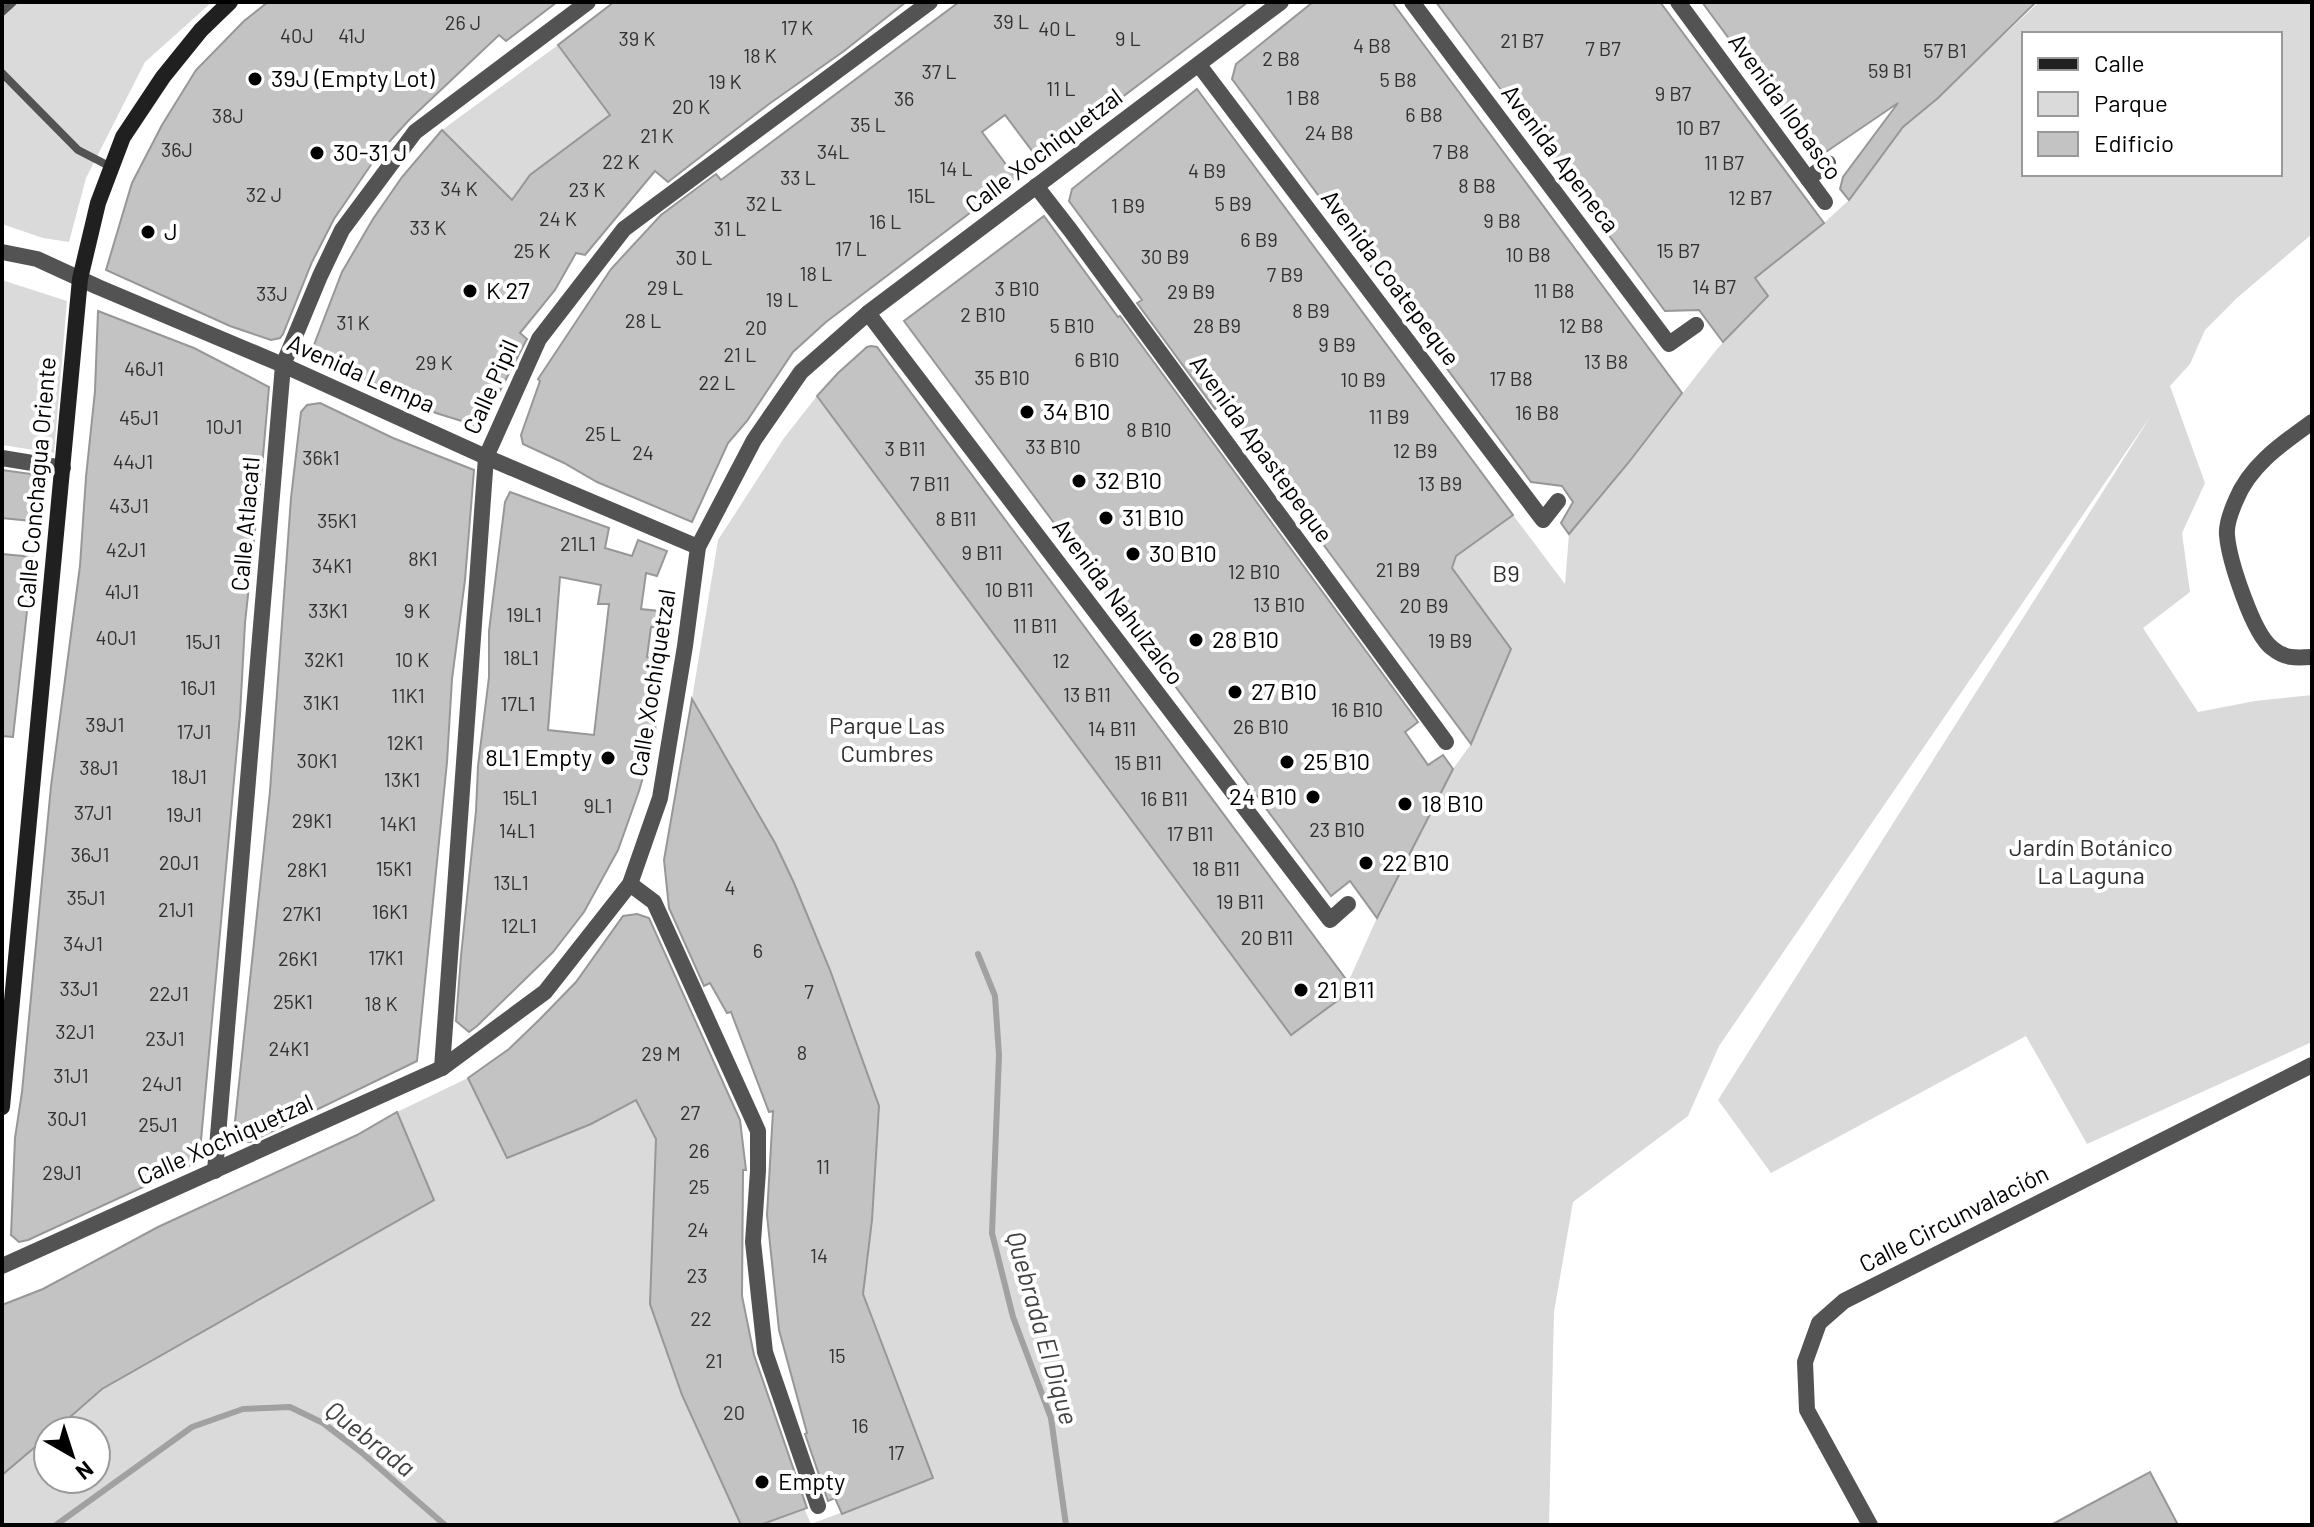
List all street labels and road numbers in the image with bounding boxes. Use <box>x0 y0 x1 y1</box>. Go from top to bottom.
street label: Avenida Ilobasco <box>1723 27 1849 185</box>
street label: Avenida Apeneca <box>1496 78 1626 238</box>
street label: Calle Xochiquetzal <box>959 81 1128 218</box>
street label: Avenida Coatepeque <box>1316 183 1467 371</box>
street label: Avenida Lempa <box>283 327 440 418</box>
street label: Calle Pipil <box>456 335 523 438</box>
street label: Avenida Apastepeque <box>1185 349 1340 547</box>
street label: Calle Conchagua Oriente <box>10 356 61 610</box>
street label: Calle Atlacatl <box>224 455 265 592</box>
street label: Avenida Nahulzalco <box>1047 512 1191 690</box>
street label: Calle Xochiquetzal <box>622 587 681 779</box>
street label: Calle Xochiquetzal <box>132 1087 317 1190</box>
street label: Calle Circunvalación <box>1854 1157 2053 1278</box>

